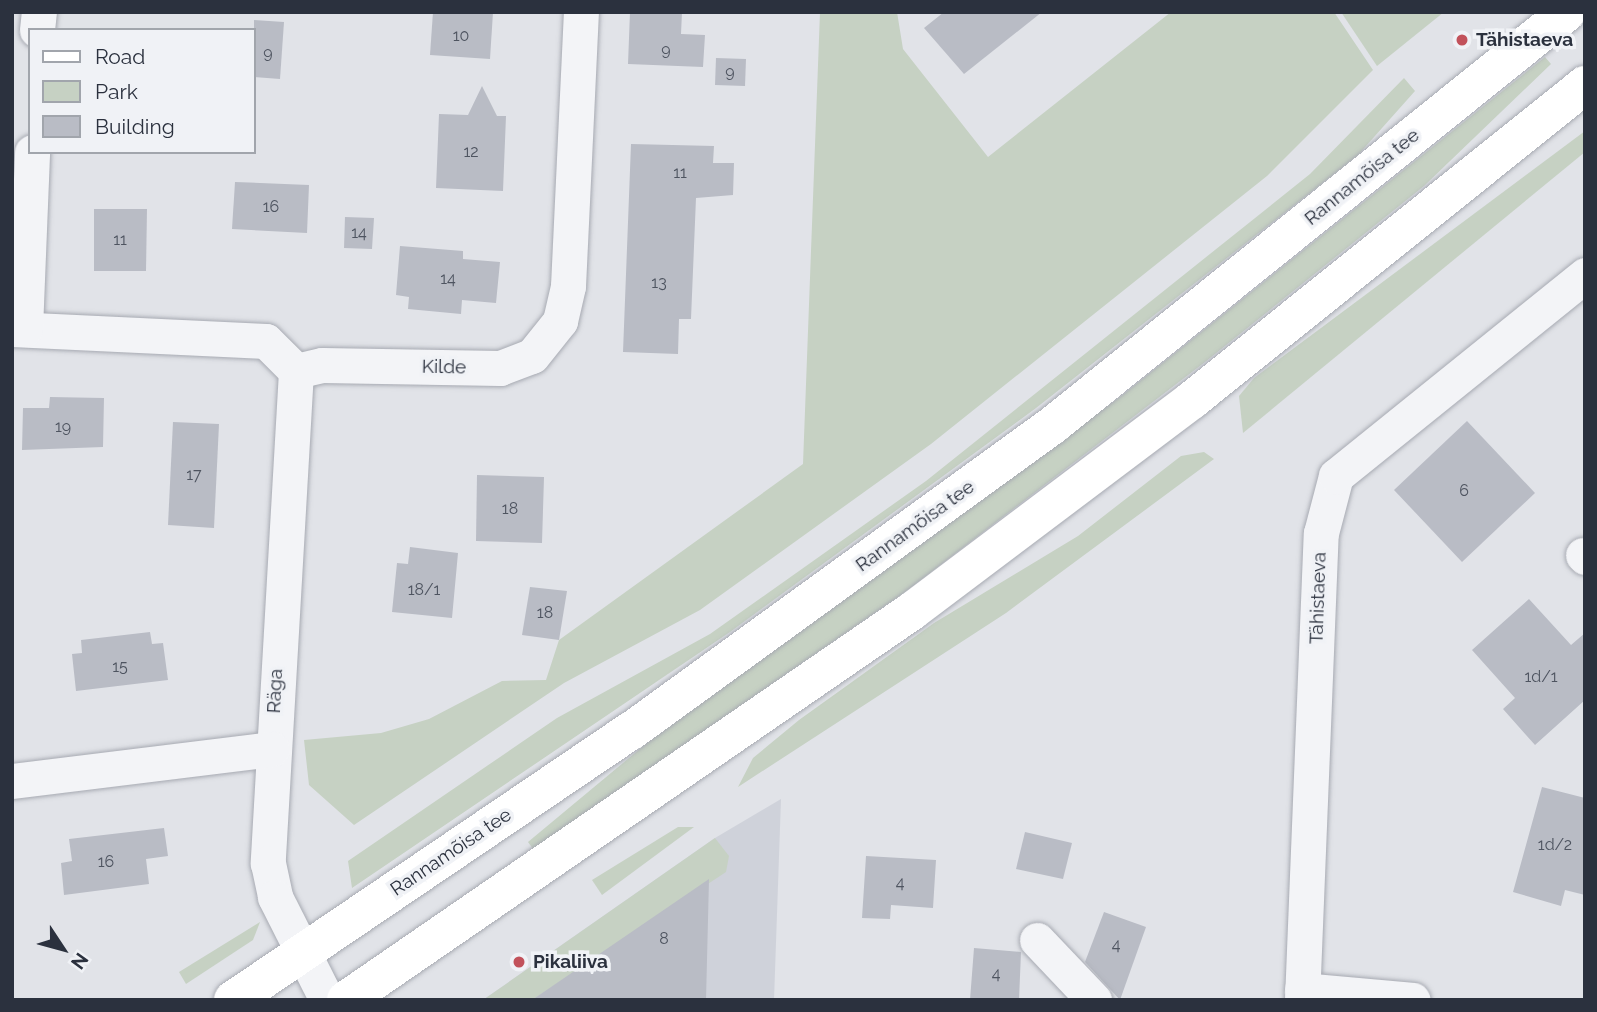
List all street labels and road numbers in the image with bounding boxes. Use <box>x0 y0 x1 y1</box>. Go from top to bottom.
street label: Rannamõisa tee <box>1300 124 1424 230</box>
street label: Kilde <box>422 355 466 379</box>
street label: Rannamõisa tee <box>851 475 979 577</box>
street label: Tähistaeva <box>1305 552 1331 644</box>
street label: Räga <box>262 668 288 714</box>
street label: Rannamõisa tee <box>386 803 516 901</box>

